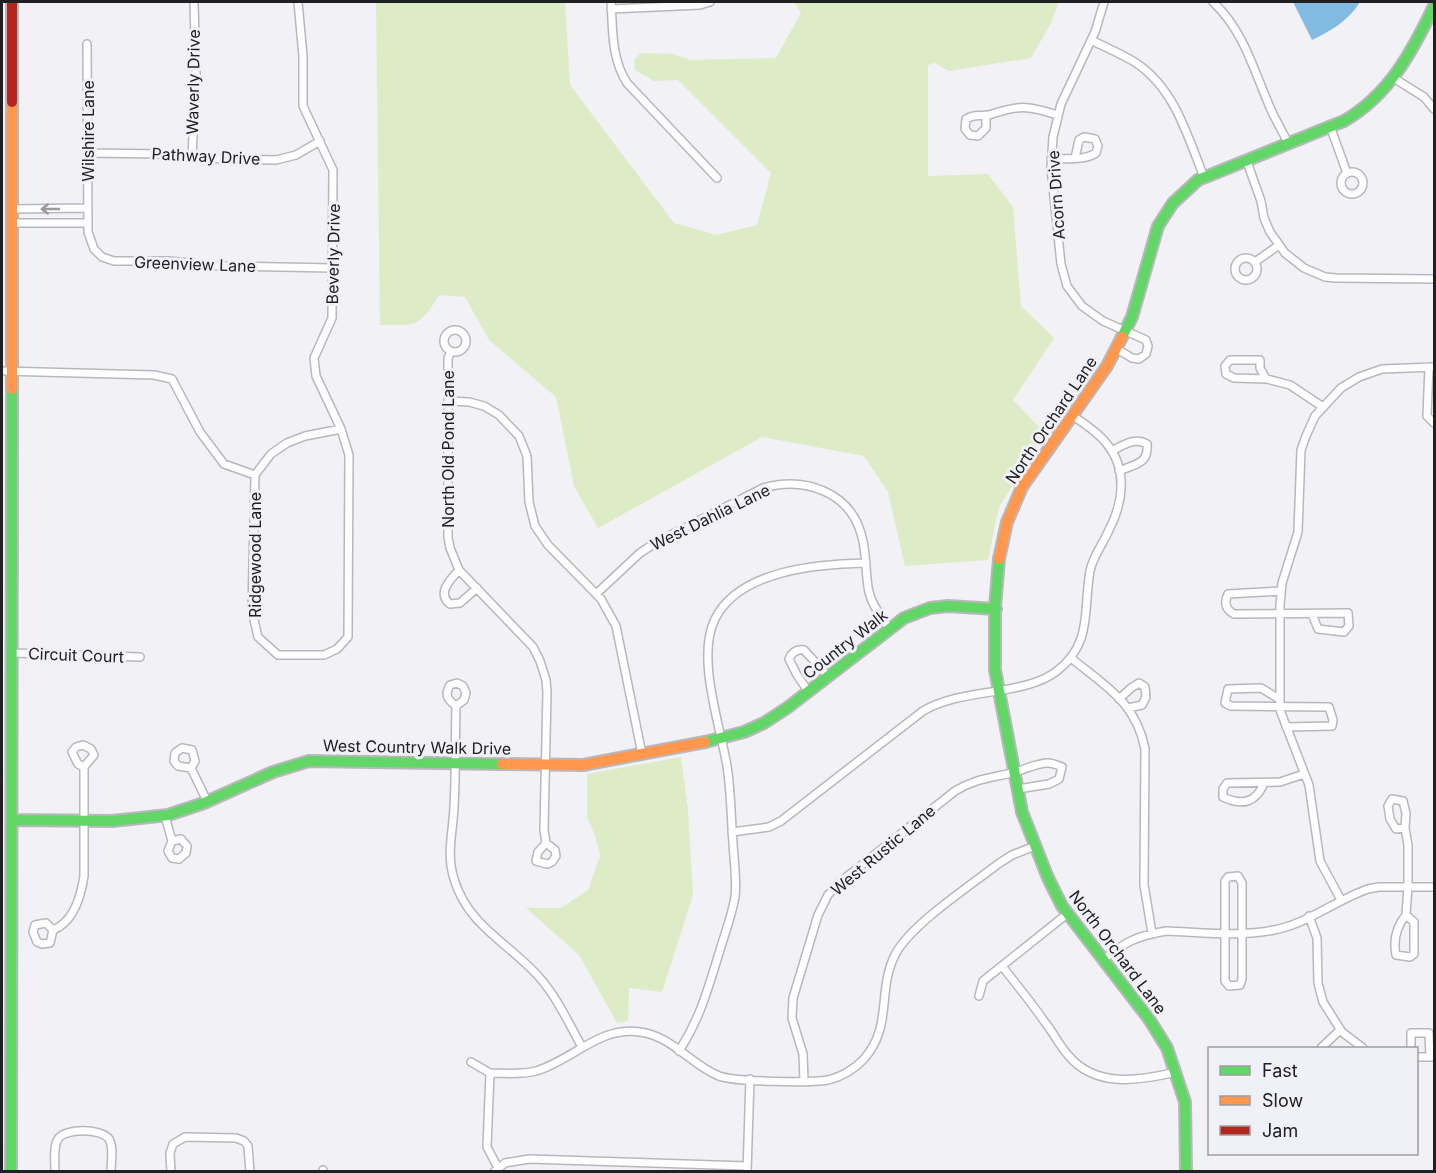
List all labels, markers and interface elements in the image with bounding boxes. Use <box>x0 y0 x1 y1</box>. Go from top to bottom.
street label: Waverly Drive <box>182 29 204 135</box>
street label: Wilshire Lane <box>78 80 98 182</box>
street label: Pathway Drive <box>151 143 261 169</box>
street label: Acorn Drive <box>1043 150 1069 240</box>
one-way arrow <box>41 203 61 215</box>
street label: Beverly Drive <box>322 203 344 305</box>
street label: Greenview Lane <box>134 252 256 276</box>
street label: North Orchard Lane <box>1001 352 1101 488</box>
street label: North Old Pond Lane <box>438 370 458 528</box>
street label: West Dahlia Lane <box>647 479 773 555</box>
street label: Ridgewood Lane <box>245 492 265 618</box>
street label: Country Walk <box>799 605 891 683</box>
street label: Circuit Court <box>28 643 124 667</box>
street label: West Country Walk Drive <box>323 735 511 759</box>
street label: West Rustic Lane <box>827 800 939 900</box>
street label: North Orchard Lane <box>1065 886 1171 1018</box>
legend <box>1208 1047 1418 1155</box>
text: Fast <box>1262 1060 1298 1081</box>
text: Slow <box>1262 1090 1303 1111</box>
text: Jam <box>1262 1120 1298 1141</box>

